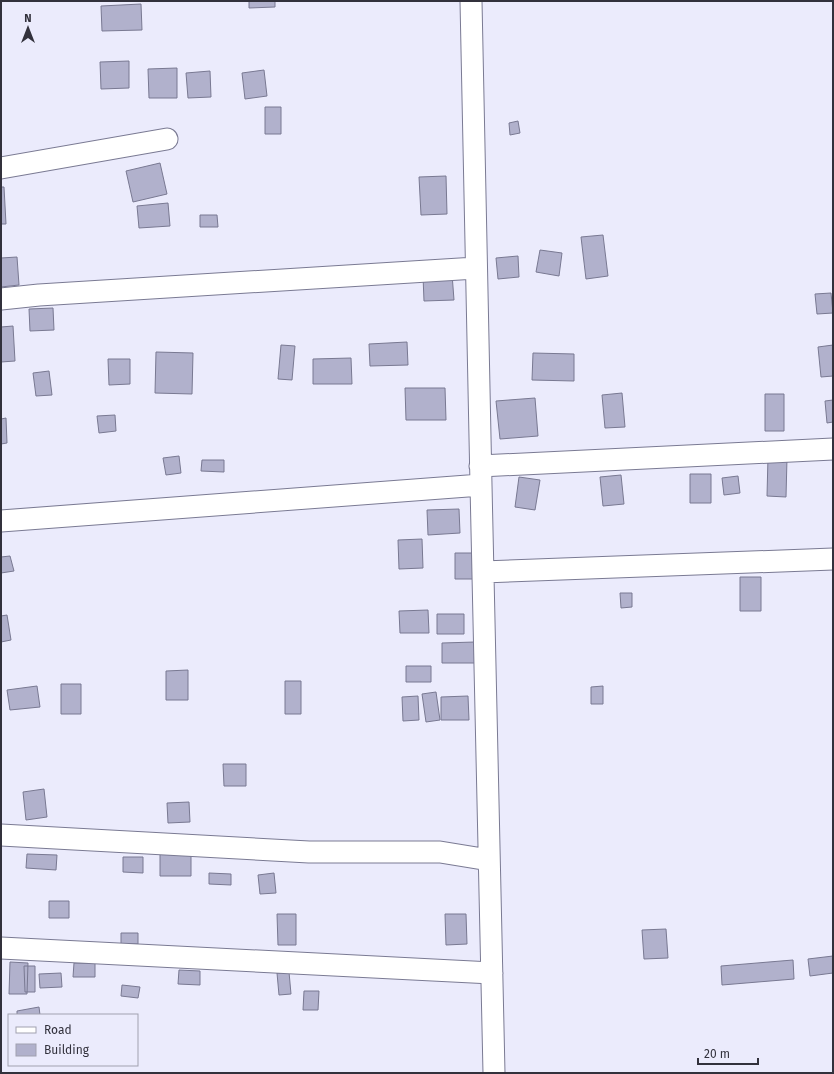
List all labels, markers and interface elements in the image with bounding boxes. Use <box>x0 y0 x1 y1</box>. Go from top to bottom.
north arrow <box>8 8 48 48</box>
text: N <box>24 12 32 25</box>
legend <box>8 1014 138 1066</box>
text: Road <box>44 1023 72 1037</box>
scale bar <box>698 1040 758 1066</box>
text: Building <box>44 1043 90 1057</box>
text: 20 m <box>704 1047 730 1061</box>

